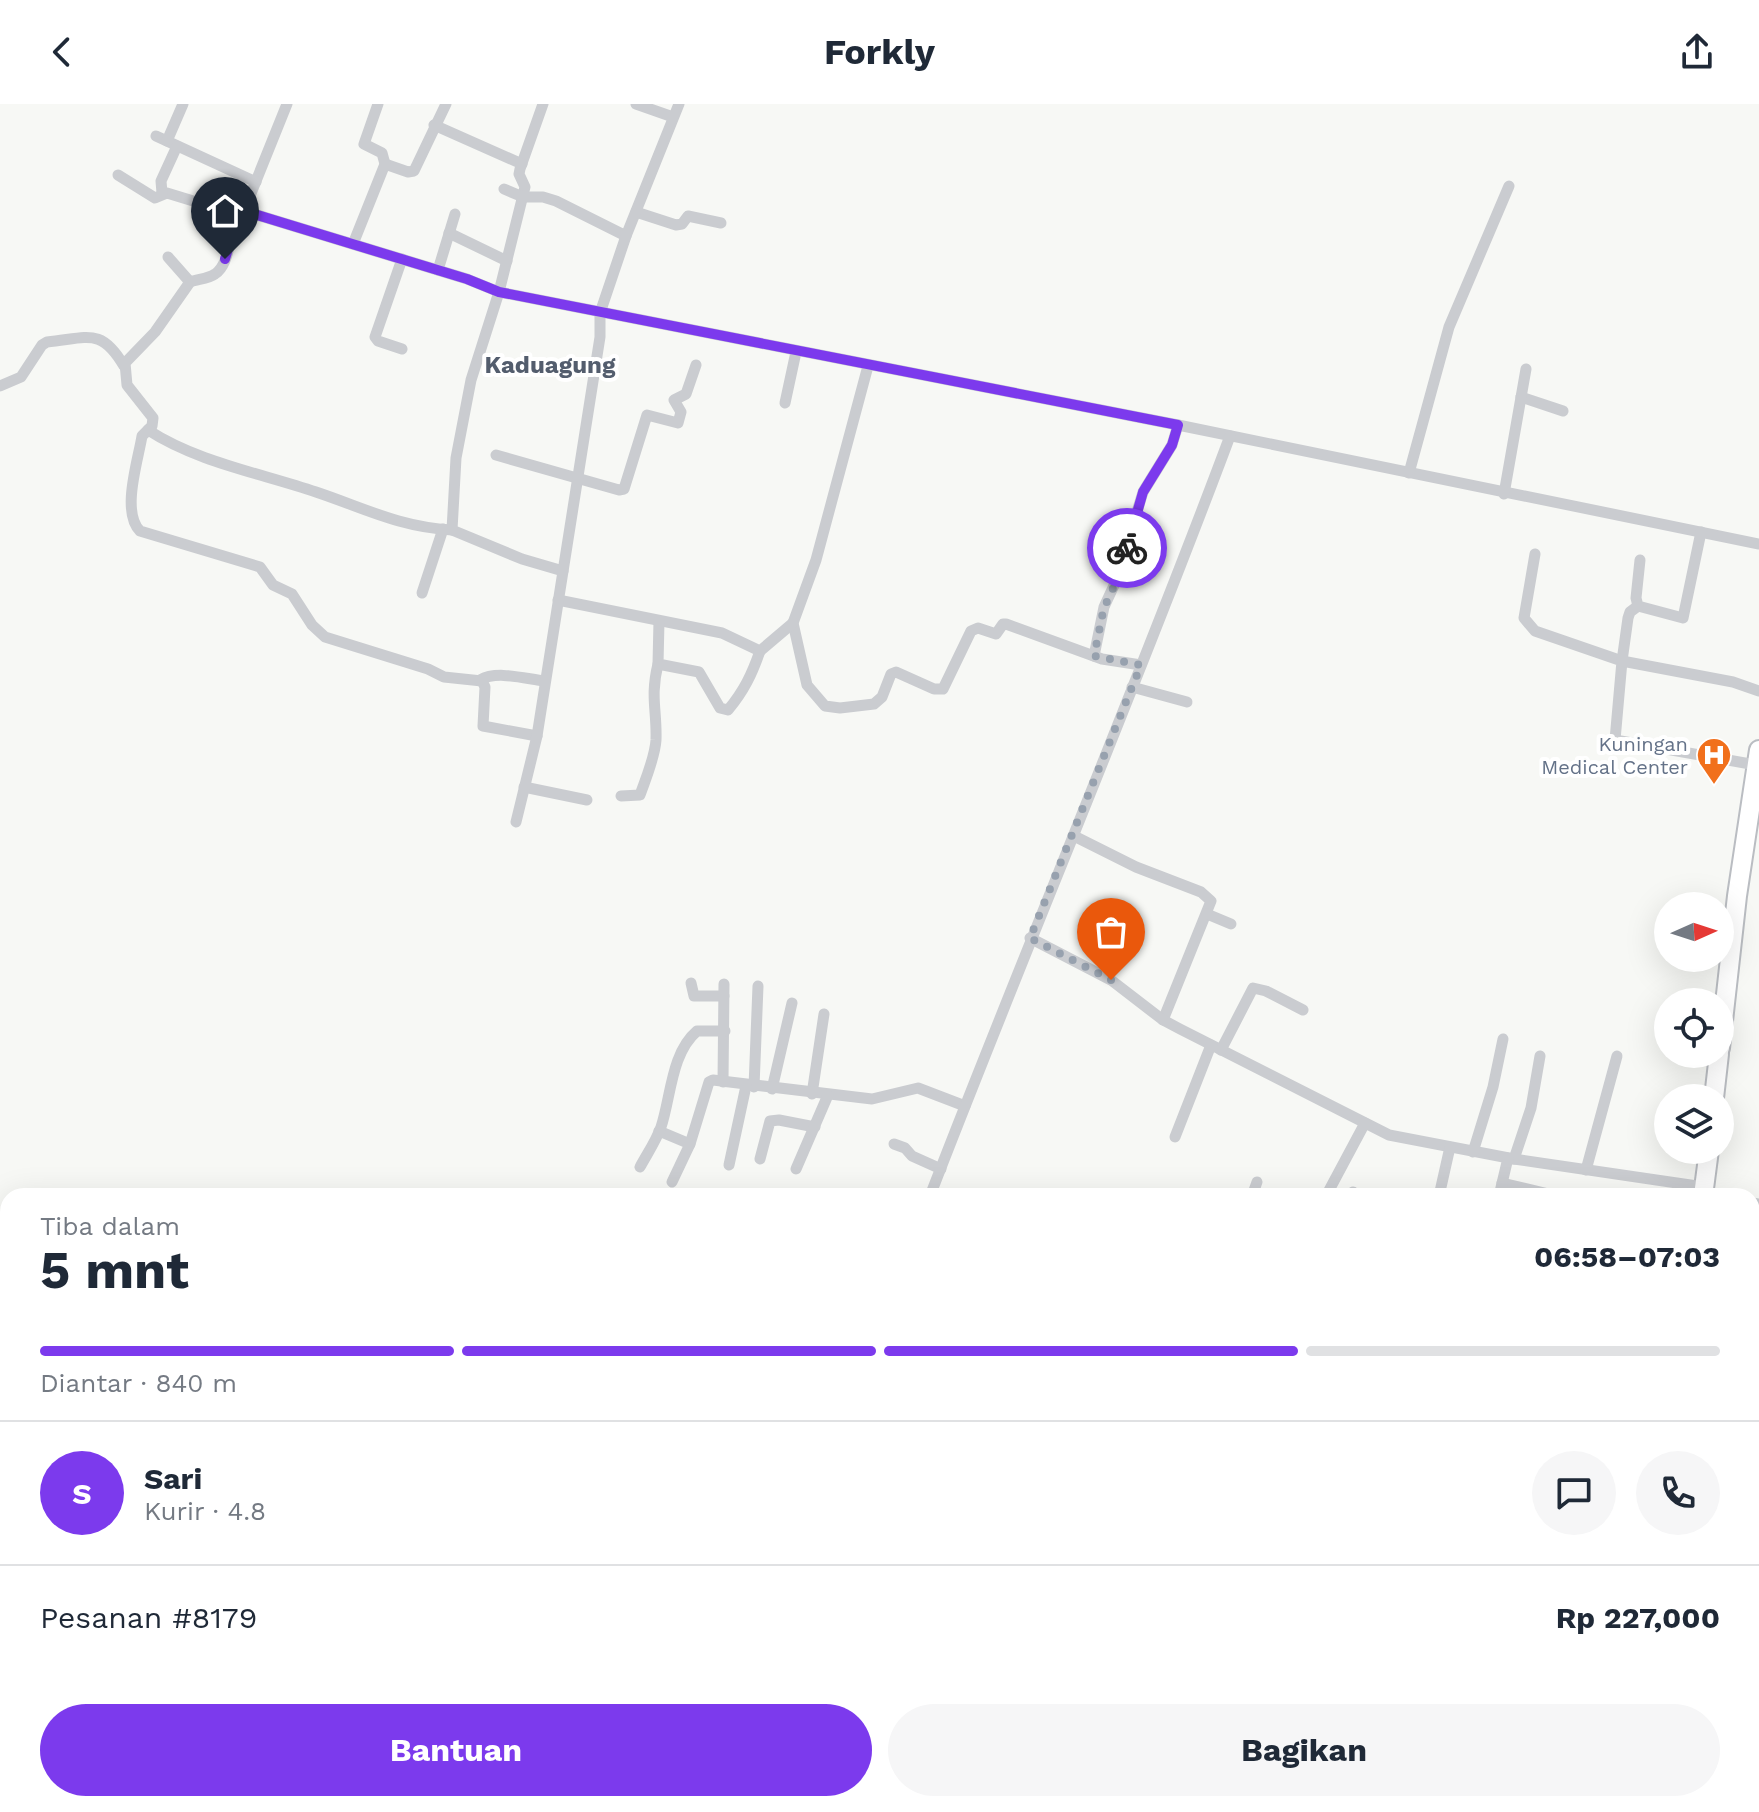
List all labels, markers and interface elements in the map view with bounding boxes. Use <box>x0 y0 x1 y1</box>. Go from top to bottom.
icon: back <box>40 30 84 74</box>
icon: share <box>1675 30 1719 74</box>
text: Forkly <box>824 31 935 73</box>
pin <box>191 177 259 259</box>
icon: home <box>203 189 247 233</box>
district label: Kaduagung <box>485 351 616 379</box>
courier <box>1087 508 1167 588</box>
icon: bike <box>1105 526 1149 570</box>
place label: Kuningan Medical Center <box>1541 732 1688 779</box>
hospital icon: Kuningan Medical Center <box>1695 736 1733 786</box>
north arrow <box>1654 892 1734 972</box>
map controls <box>1654 892 1734 1164</box>
pin <box>1077 898 1145 980</box>
icon: bag <box>1089 910 1133 954</box>
button: locate <box>1654 988 1734 1068</box>
button: layers <box>1654 1084 1734 1164</box>
text: Tiba dalam <box>40 1211 180 1241</box>
text: 06:58–07:03 <box>1534 1239 1720 1274</box>
text: 5 mnt <box>40 1240 189 1301</box>
text: Diantar · 840 m <box>40 1368 237 1398</box>
button: chat <box>1532 1451 1616 1535</box>
button: phone <box>1636 1451 1720 1535</box>
text: Sari <box>144 1461 202 1496</box>
text: S <box>72 1476 92 1511</box>
text: Kurir · 4.8 <box>144 1496 266 1526</box>
text: Pesanan #8179 <box>40 1600 257 1635</box>
text: Rp 227,000 <box>1556 1600 1720 1635</box>
button: Bantuan <box>40 1704 872 1796</box>
button: Bagikan <box>888 1704 1720 1796</box>

